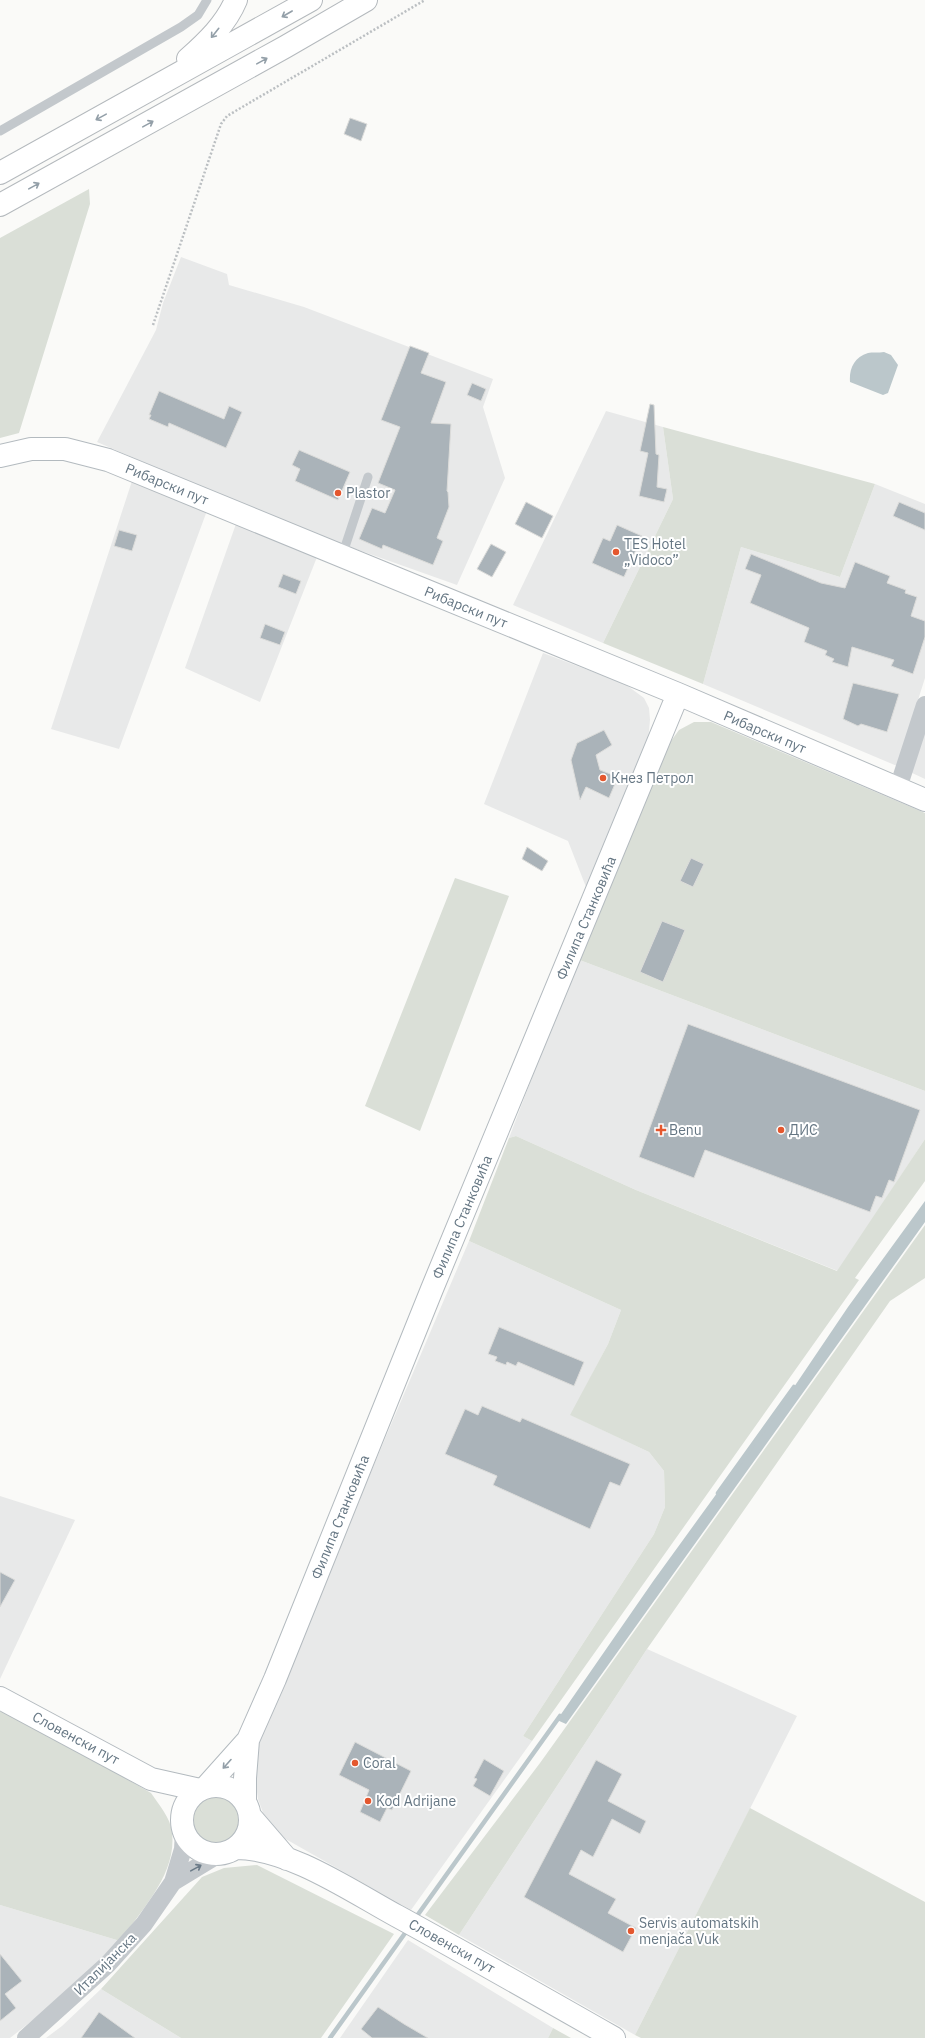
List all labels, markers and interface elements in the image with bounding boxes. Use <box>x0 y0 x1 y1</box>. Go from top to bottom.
one-way arrow <box>281 11 293 19</box>
one-way arrow <box>211 28 220 39</box>
one-way arrow <box>256 56 268 64</box>
one-way arrow <box>95 113 107 121</box>
one-way arrow <box>142 119 154 127</box>
one-way arrow <box>28 182 40 190</box>
street label: Рибарски пут <box>123 459 212 509</box>
place label: Plastor <box>346 484 390 502</box>
marker: Plastor <box>333 488 343 498</box>
place label: TES Hotel „Vidoco” <box>624 535 686 569</box>
marker: TES Hotel „Vidoco” <box>611 547 621 557</box>
street label: Рибарски пут <box>422 582 511 632</box>
street label: Рибарски пут <box>721 706 809 758</box>
place label: Кнез Петрол <box>611 769 694 787</box>
marker: Кнез Петрол <box>598 773 608 783</box>
street label: Филипа Станковића <box>552 853 620 983</box>
place label: Benu <box>669 1121 702 1139</box>
place label: ДИС <box>789 1121 818 1139</box>
marker: Benu <box>656 1125 666 1135</box>
marker: ДИС <box>776 1125 786 1135</box>
street label: Филипа Станковића <box>428 1152 496 1282</box>
street label: Филипа Станковића <box>307 1452 373 1582</box>
street label: Словенски пут <box>29 1707 123 1769</box>
place label: Coral <box>363 1754 396 1772</box>
one-way arrow <box>223 1758 232 1768</box>
marker: Coral <box>350 1758 360 1768</box>
place label: Kod Adrijane <box>376 1792 456 1810</box>
marker: Kod Adrijane <box>363 1796 373 1806</box>
one-way arrow <box>190 1863 202 1871</box>
place label: Servis automatskih menjača Vuk <box>639 1914 759 1948</box>
street label: Словенски пут <box>406 1915 499 1977</box>
marker: Servis automatskih menjača Vuk <box>626 1926 636 1936</box>
street label: Италијанска <box>70 1929 140 1999</box>

